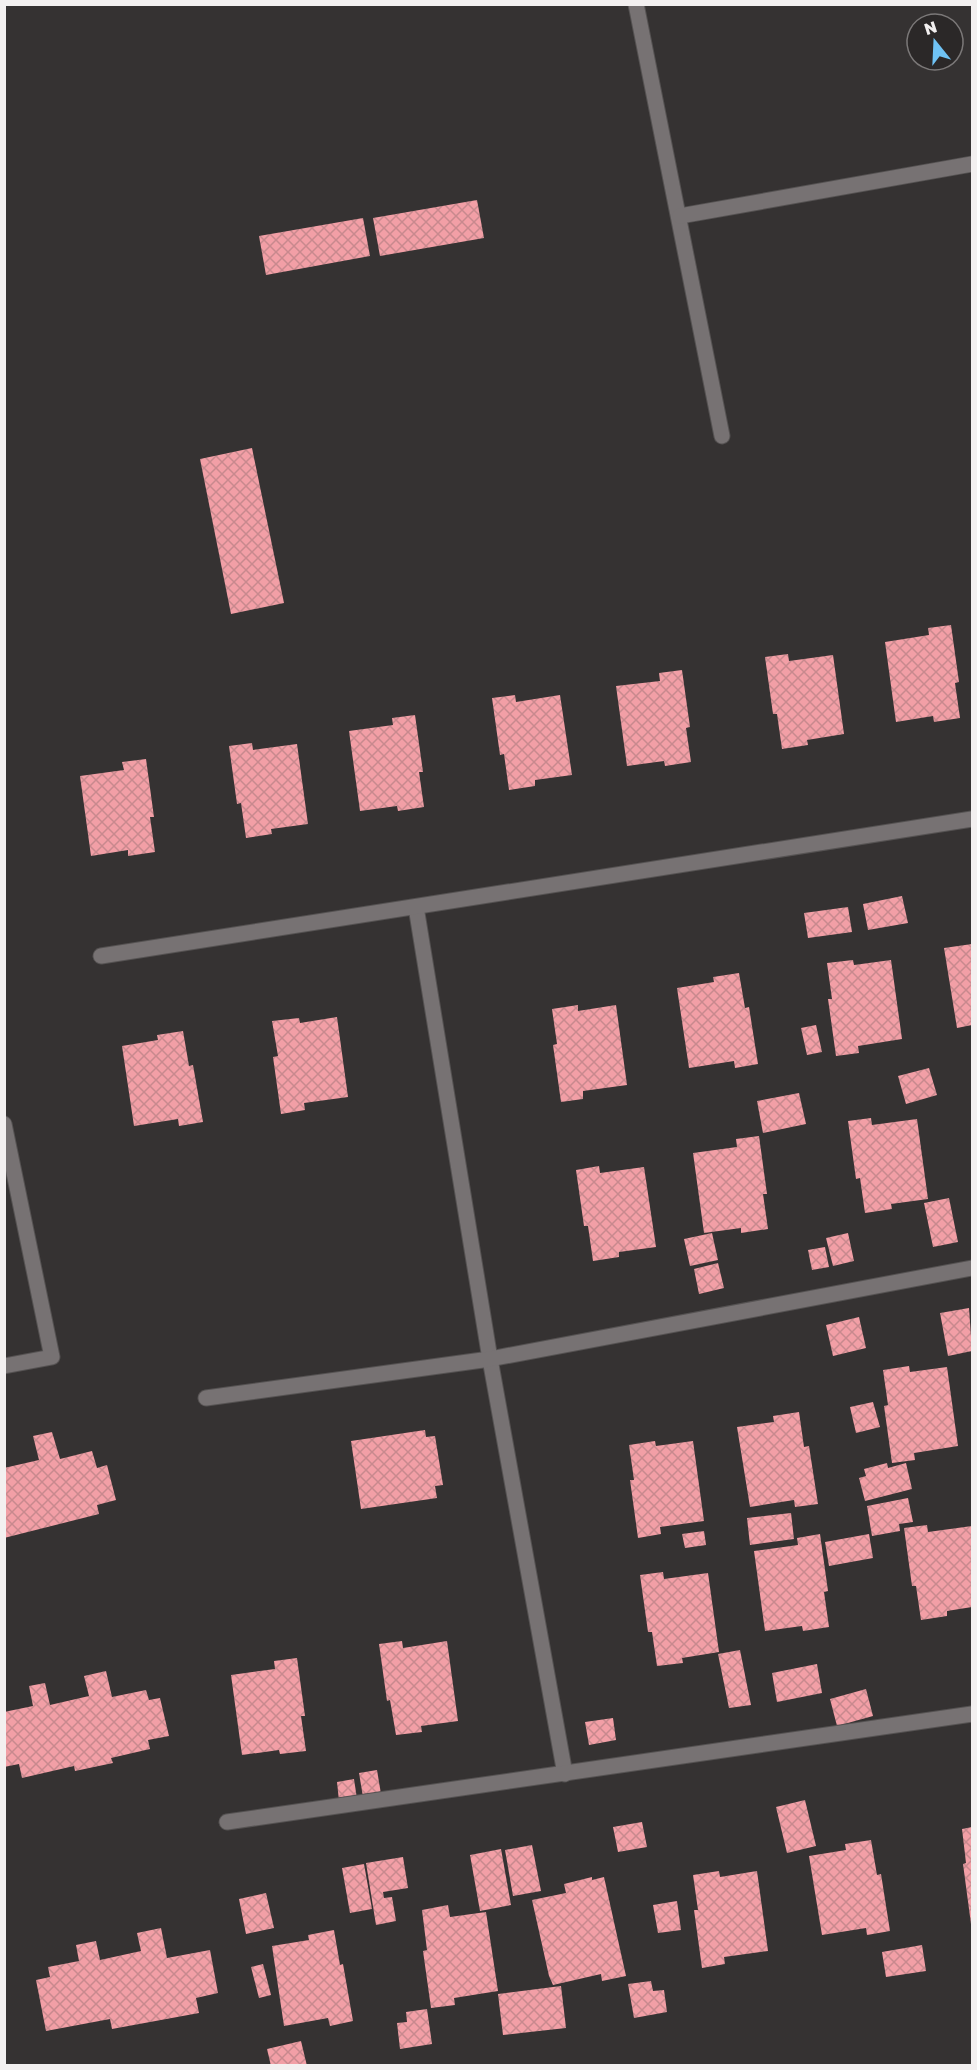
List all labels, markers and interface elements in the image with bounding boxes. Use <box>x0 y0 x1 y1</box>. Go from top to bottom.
north arrow <box>905 12 965 72</box>
text: N <box>921 16 939 39</box>

